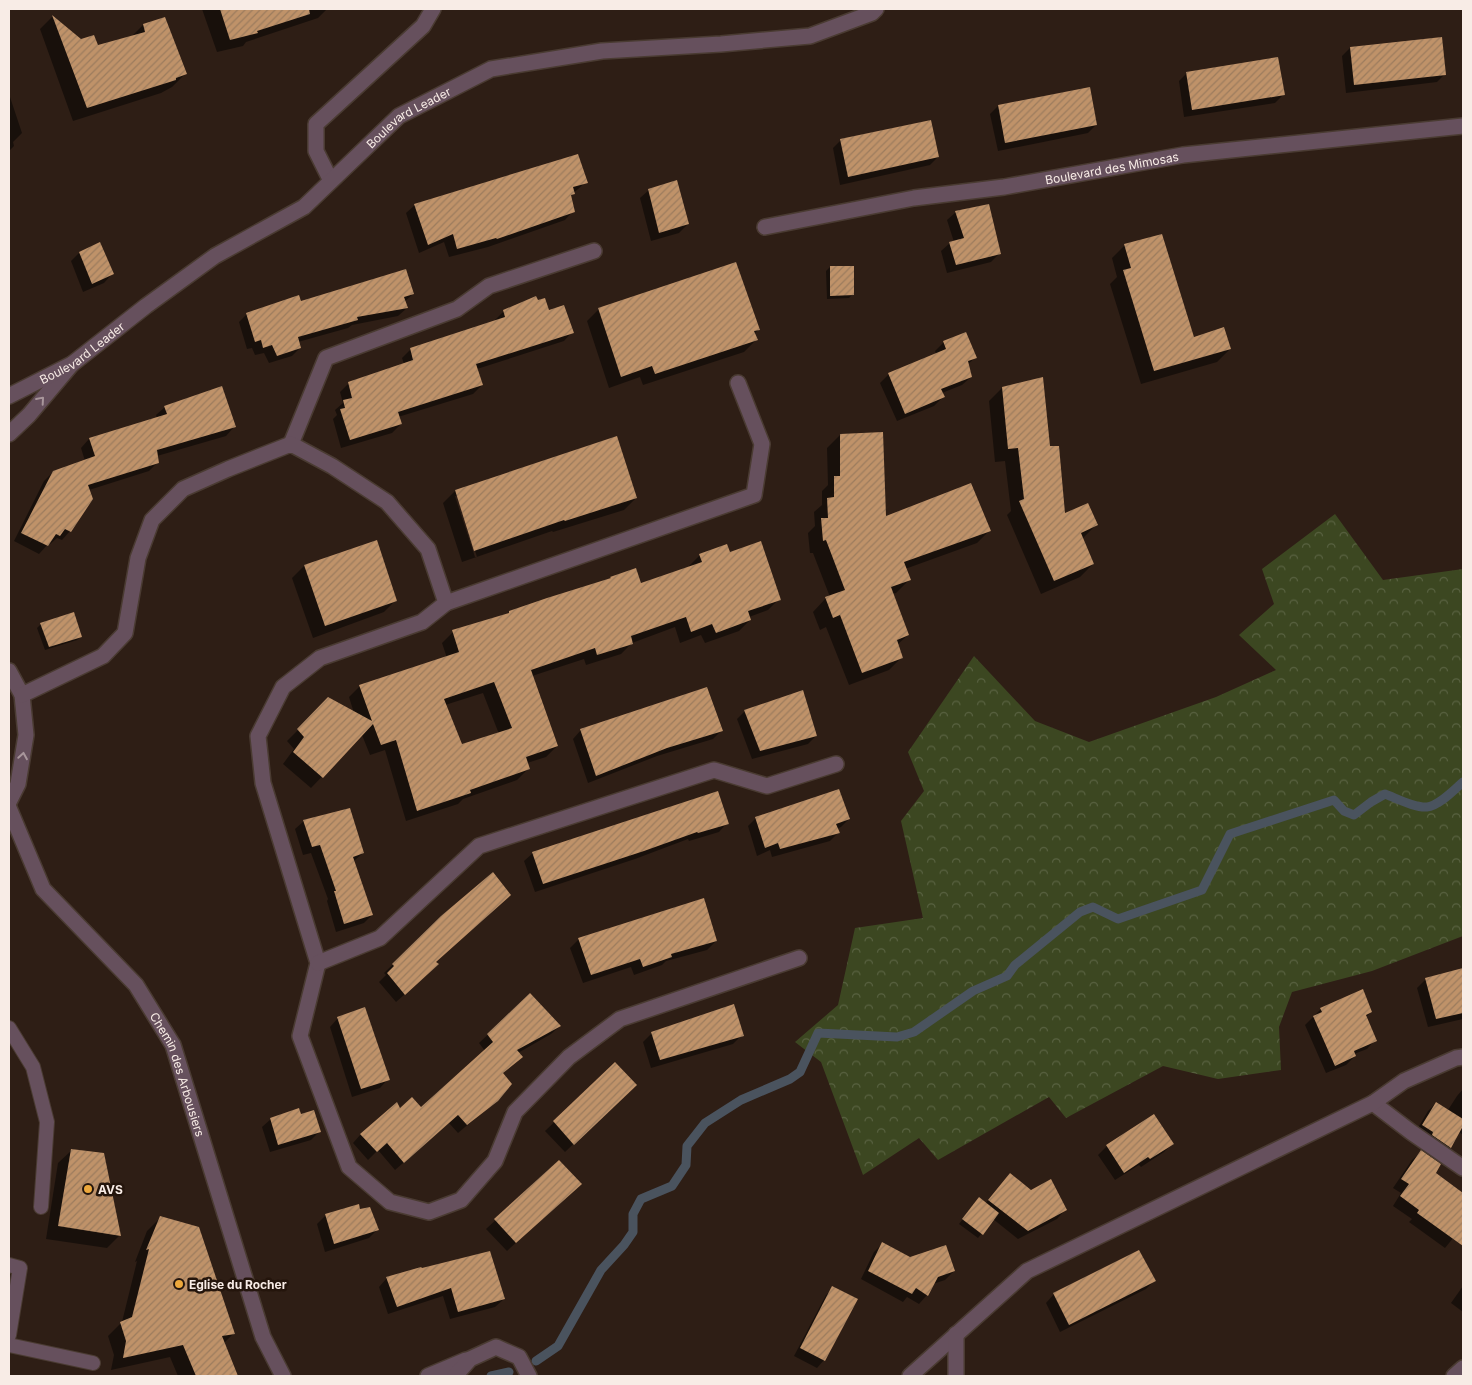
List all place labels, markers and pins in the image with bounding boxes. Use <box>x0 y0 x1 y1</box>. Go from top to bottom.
place label: AVS <box>98 1182 123 1197</box>
marker: AVS <box>82 1183 94 1195</box>
place label: Eglise du Rocher <box>189 1277 287 1292</box>
marker: Eglise du Rocher <box>173 1278 185 1290</box>

